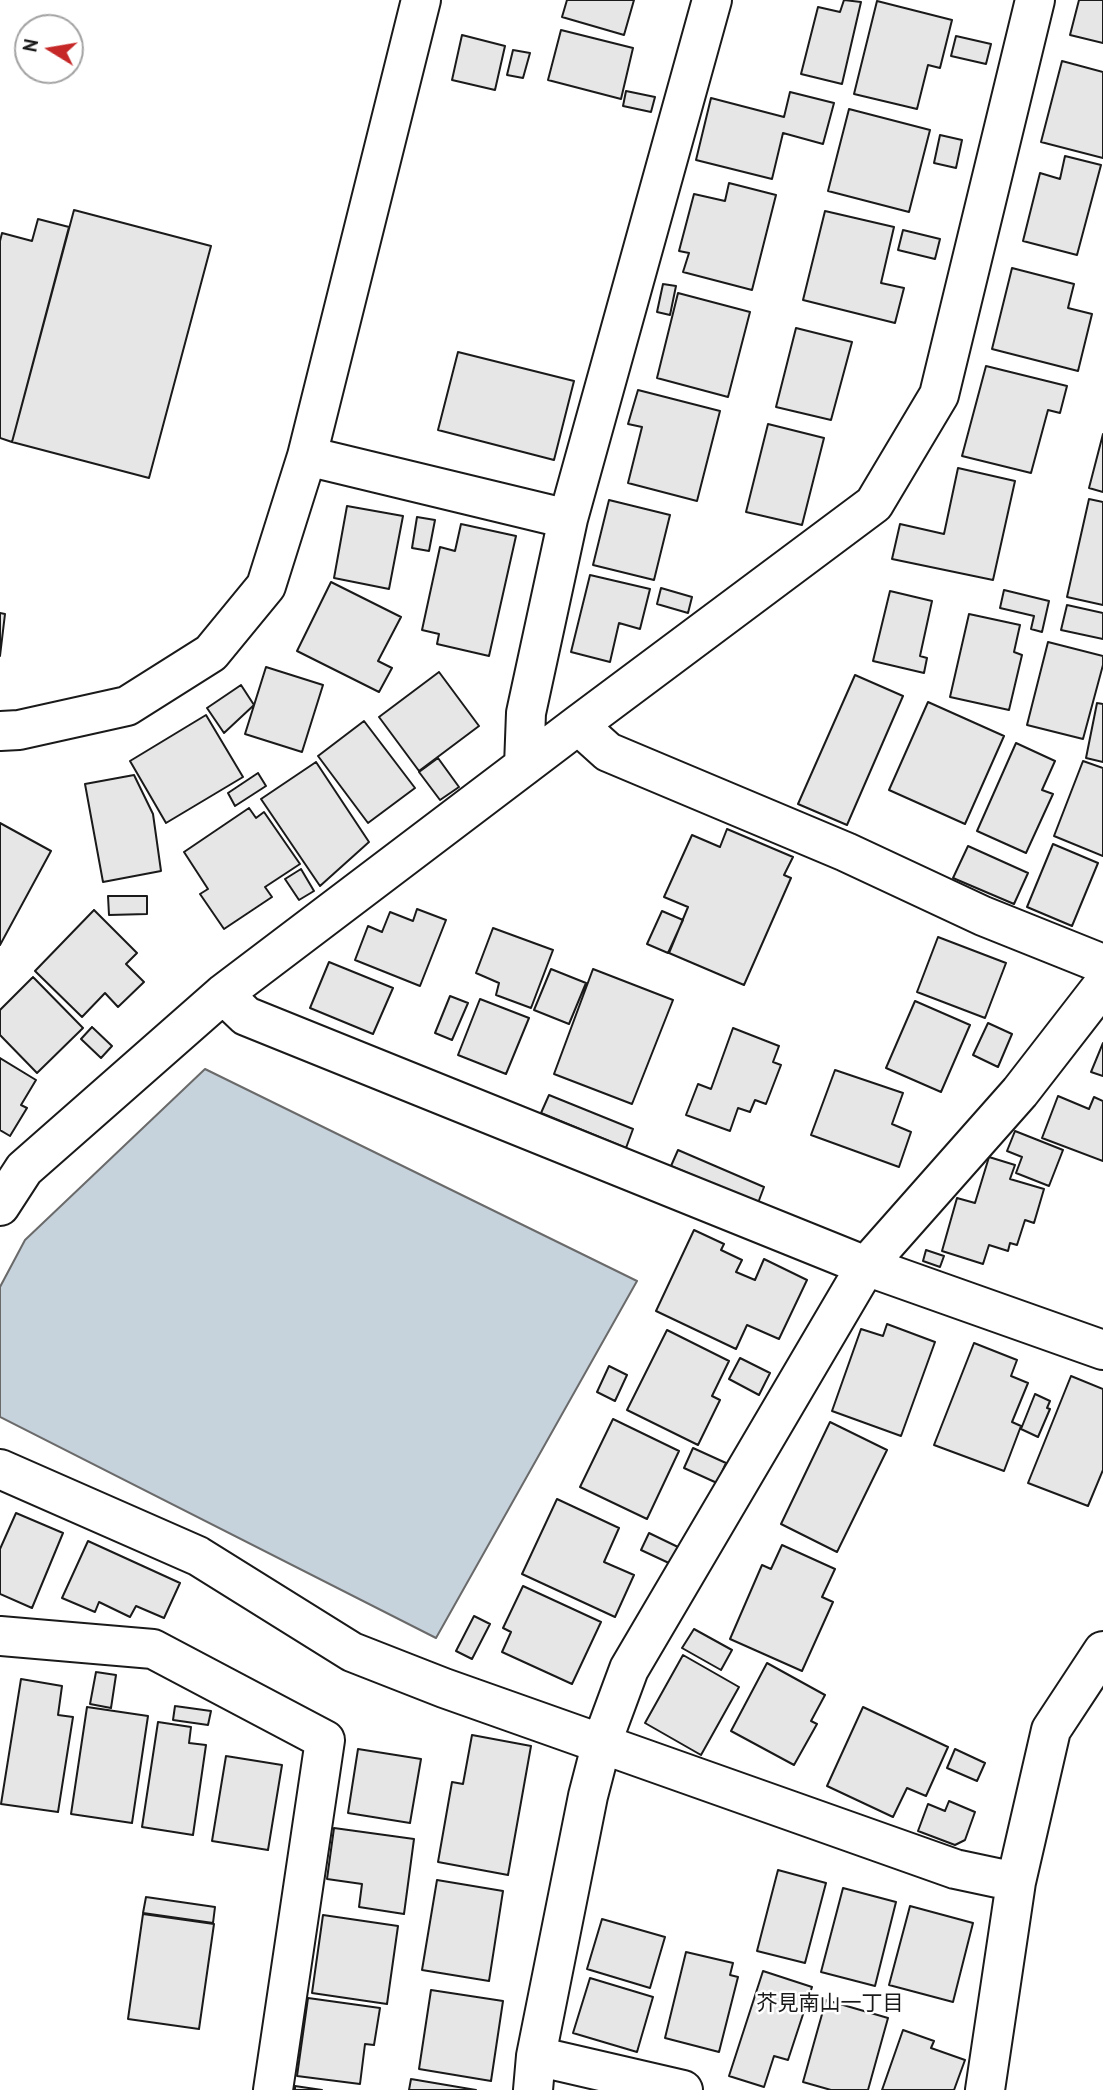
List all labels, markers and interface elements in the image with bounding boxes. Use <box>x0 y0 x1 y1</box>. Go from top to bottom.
north arrow <box>14 14 84 84</box>
text: N <box>17 37 43 54</box>
district label: 芥見南山一丁目 <box>757 1991 903 2017</box>

